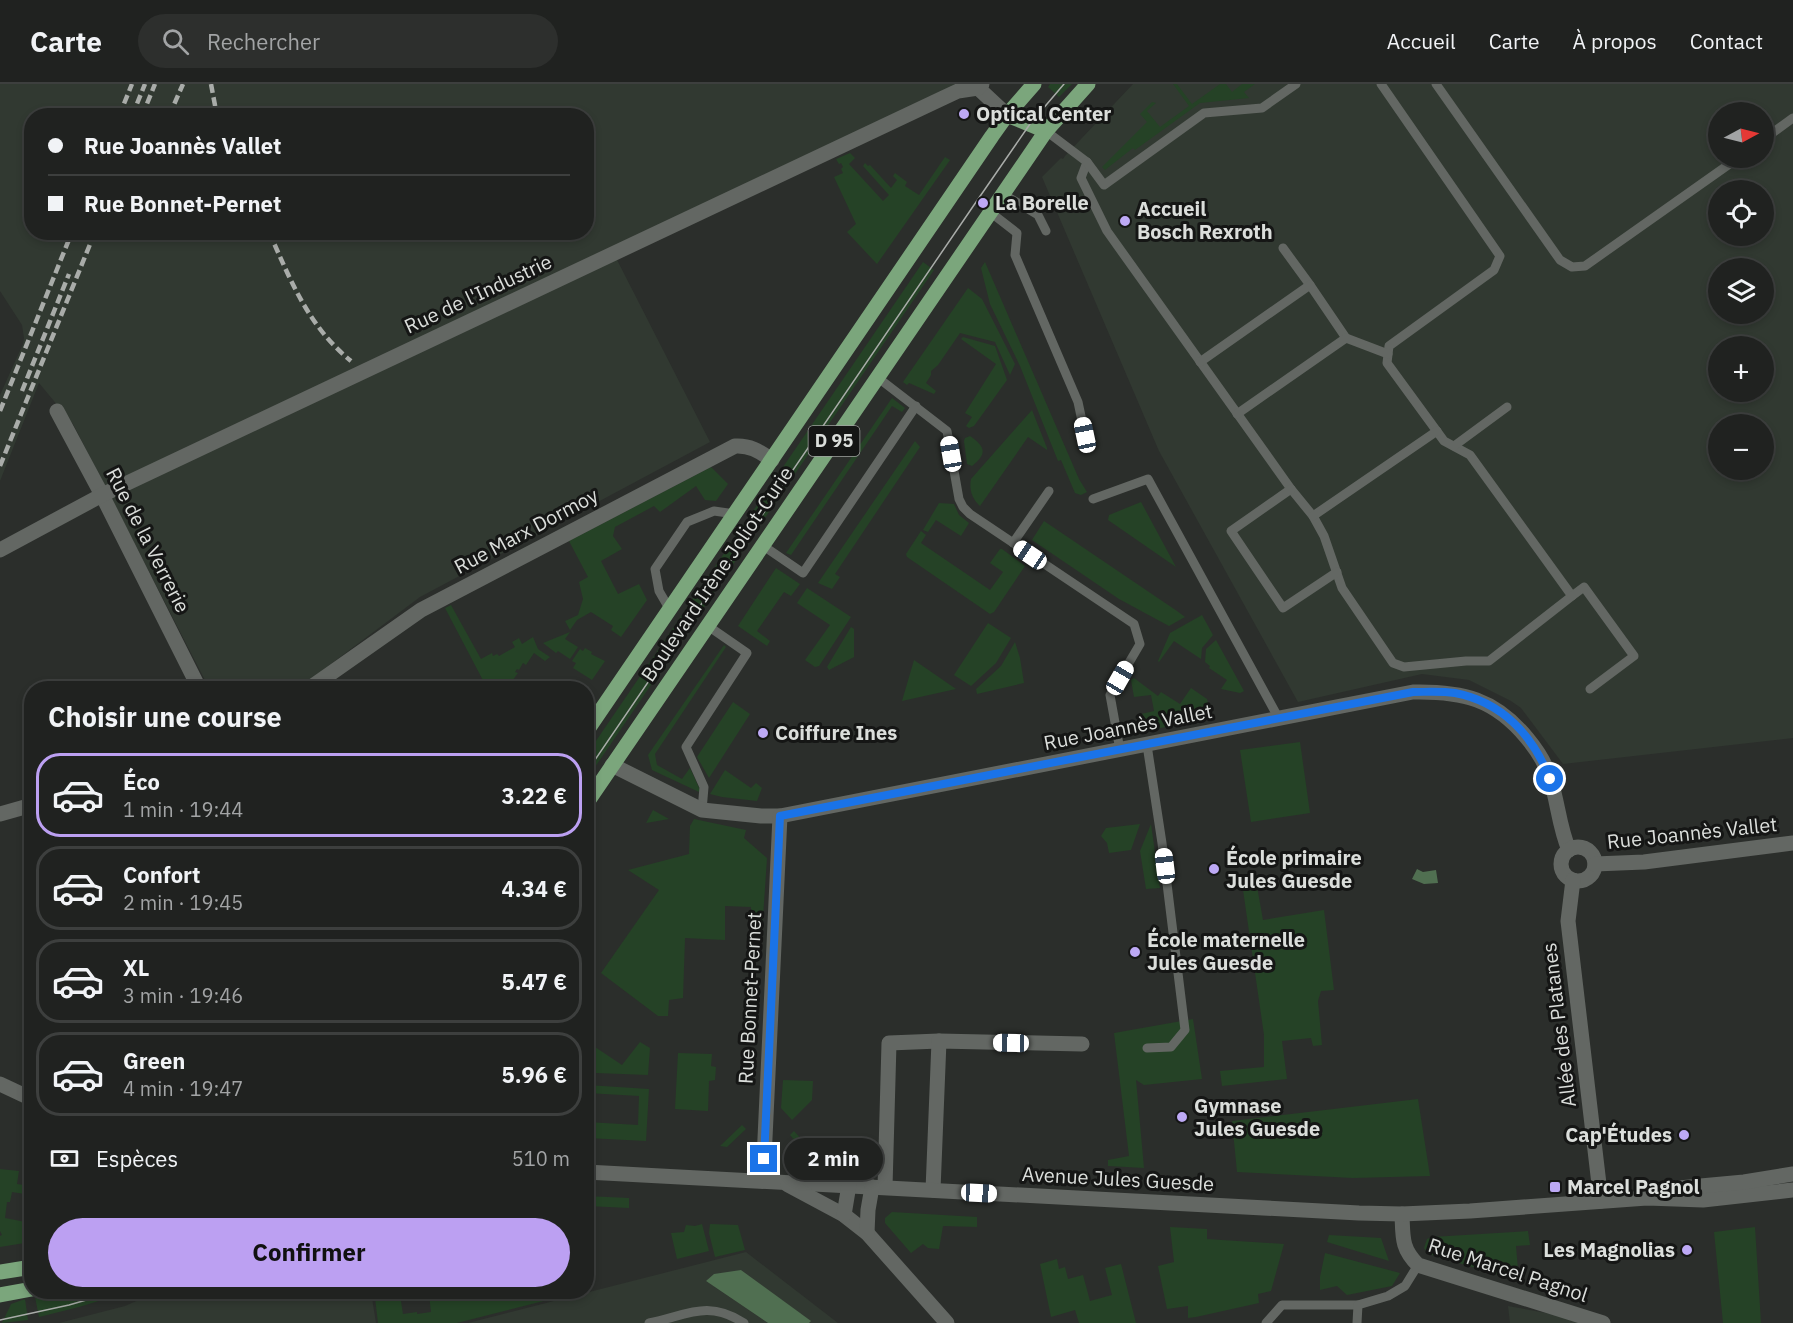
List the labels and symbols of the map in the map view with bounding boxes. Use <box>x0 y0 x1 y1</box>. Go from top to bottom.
place label: Optical Center <box>976 100 1111 127</box>
north arrow <box>1708 102 1774 168</box>
marker: Optical Center <box>957 107 971 121</box>
place label: La Borelle <box>995 189 1089 216</box>
place label: Accueil Bosch Rexroth <box>1137 195 1273 245</box>
marker: La Borelle <box>976 196 990 210</box>
marker: Accueil Bosch Rexroth <box>1118 214 1132 228</box>
street label: Rue de l'Industrie <box>400 248 556 340</box>
car <box>1072 416 1098 454</box>
road number: D 95 <box>808 426 860 456</box>
car <box>939 435 963 473</box>
street label: Boulevard Irène Joliot-Curie <box>634 461 799 687</box>
street label: Rue de la Verrerie <box>100 463 197 617</box>
street label: Rue Marx Dormoy <box>449 481 603 580</box>
car <box>1010 537 1050 573</box>
car <box>1103 658 1137 698</box>
street label: Rue Joannès Vallet <box>1041 697 1214 756</box>
place label: Coiffure Ines <box>775 719 897 746</box>
marker: Coiffure Ines <box>756 726 770 740</box>
route start <box>1536 765 1563 792</box>
street label: Rue Joannès Vallet <box>1605 810 1778 855</box>
place label: École primaire Jules Guesde <box>1226 844 1362 894</box>
car <box>1154 847 1176 885</box>
marker: École primaire Jules Guesde <box>1207 862 1221 876</box>
street label: Rue Bonnet-Pernet <box>732 911 767 1084</box>
place label: École maternelle Jules Guesde <box>1147 926 1305 976</box>
street label: Allée des Platanes <box>1535 941 1582 1109</box>
marker: École maternelle Jules Guesde <box>1128 945 1142 959</box>
car <box>993 1034 1029 1052</box>
place label: Gymnase Jules Guesde <box>1194 1092 1320 1142</box>
marker: Gymnase Jules Guesde <box>1175 1110 1189 1124</box>
place label: Cap'Études <box>1565 1121 1672 1148</box>
marker: Cap'Études <box>1677 1128 1691 1142</box>
callout: 2 min <box>785 1138 884 1180</box>
route end <box>750 1145 777 1172</box>
street label: Avenue Jules Guesde <box>1021 1160 1215 1197</box>
place label: Marcel Pagnol <box>1567 1173 1700 1200</box>
marker: Marcel Pagnol <box>1548 1180 1562 1194</box>
car <box>961 1183 997 1203</box>
street label: Rue Marcel Pagnol <box>1425 1231 1591 1308</box>
place label: Les Magnolias <box>1543 1236 1675 1263</box>
marker: Les Magnolias <box>1680 1243 1694 1257</box>

